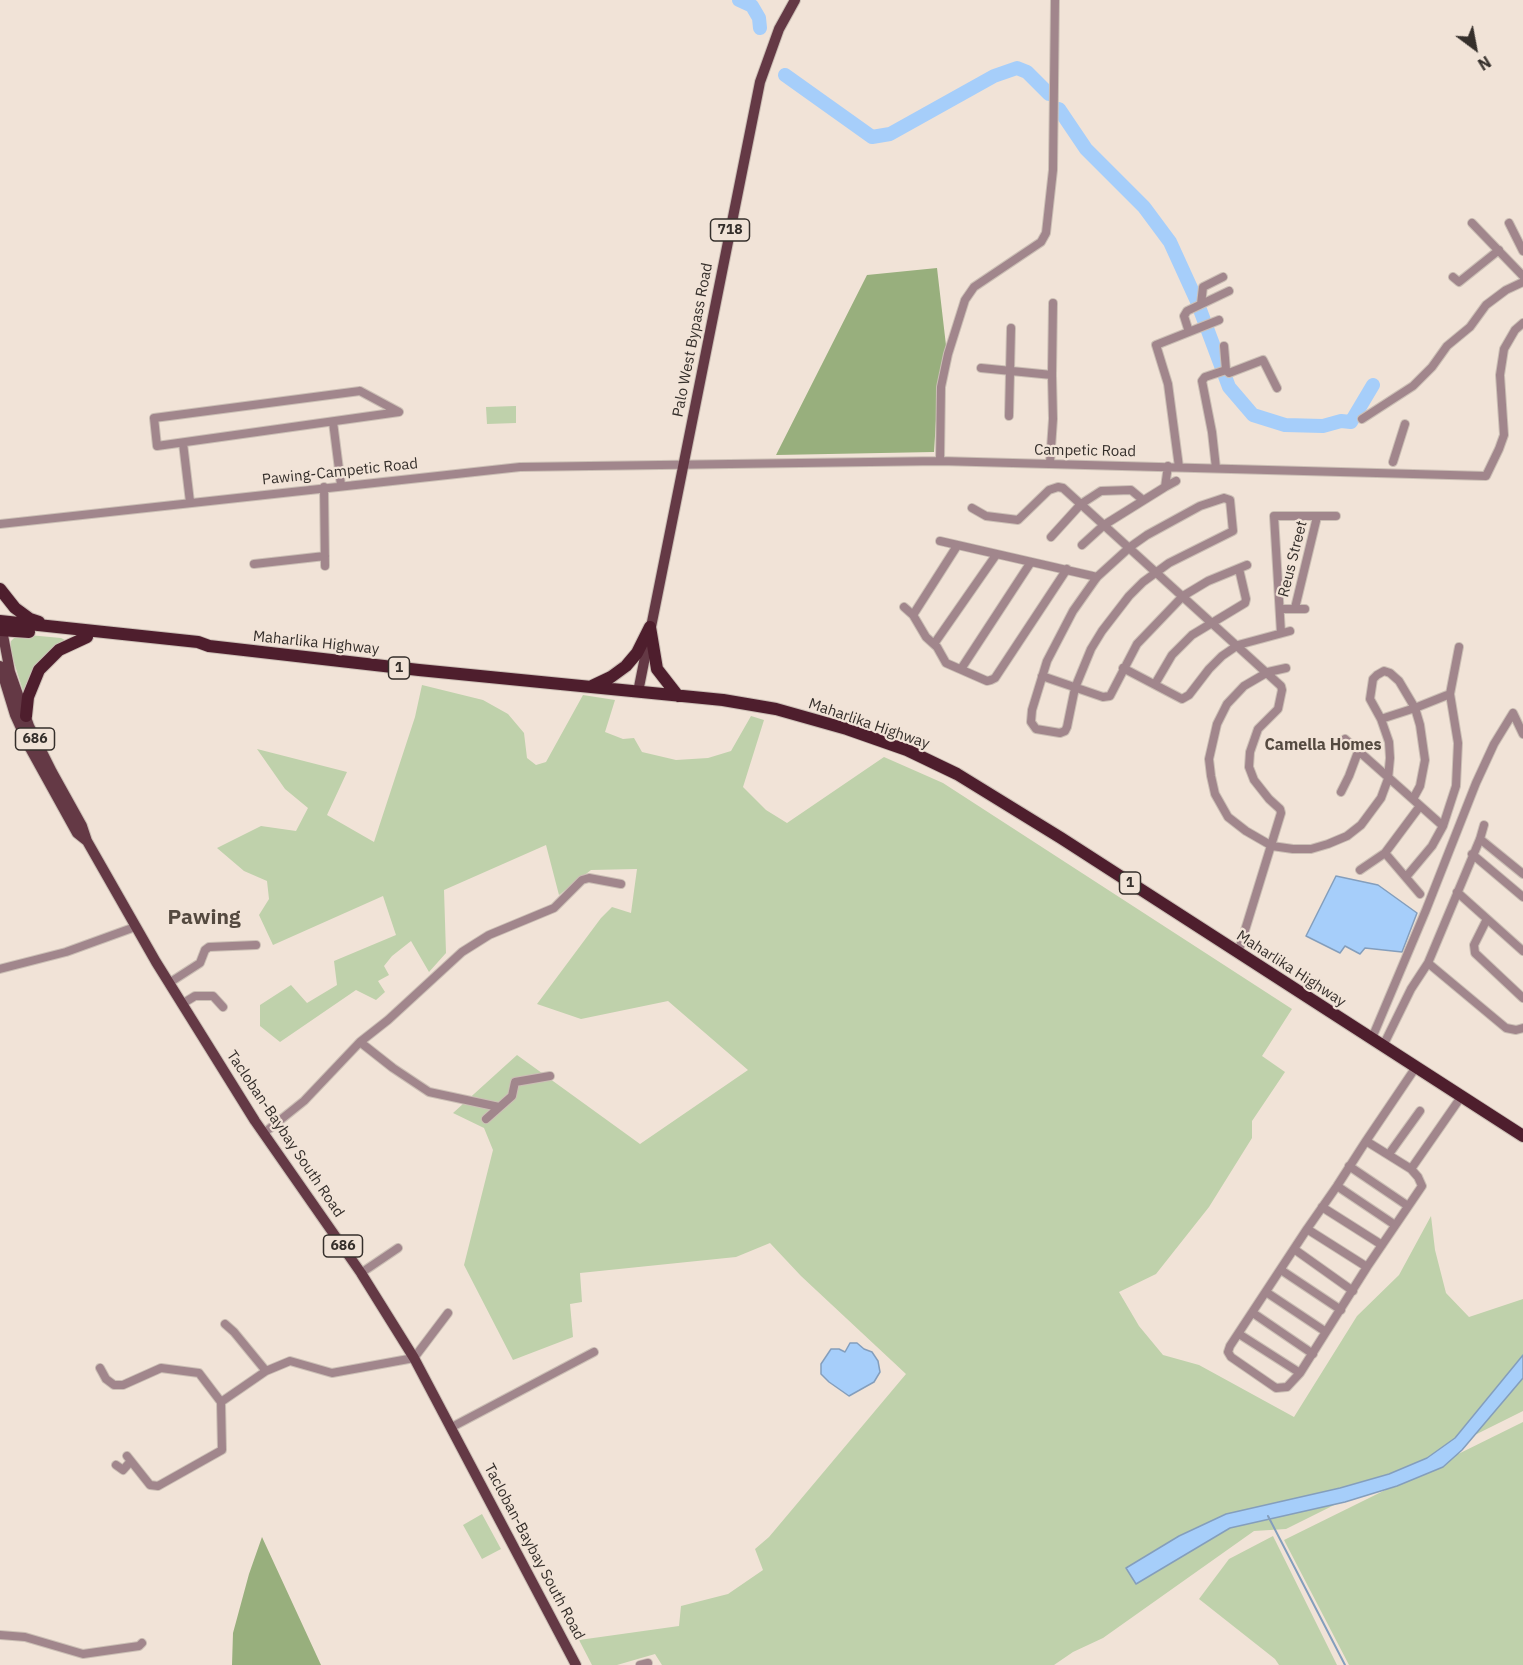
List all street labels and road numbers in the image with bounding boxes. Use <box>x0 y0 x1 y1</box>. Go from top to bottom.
road number: 718 <box>710 219 750 241</box>
street label: Palo West Bypass Road <box>669 261 717 419</box>
street label: Campetic Road <box>1034 441 1136 461</box>
street label: Pawing-Campetic Road <box>261 455 419 489</box>
street label: Reus Street <box>1275 519 1311 599</box>
street label: Maharlika Highway <box>252 627 380 659</box>
road number: 1 <box>388 657 410 679</box>
street label: Maharlika Highway <box>806 695 932 753</box>
road number: 686 <box>15 728 54 750</box>
road number: 1 <box>1120 872 1140 894</box>
street label: Maharlika Highway <box>1233 927 1349 1011</box>
street label: Tacloban-Baybay South Road <box>222 1047 348 1221</box>
road number: 686 <box>324 1235 362 1257</box>
street label: Tacloban-Baybay South Road <box>480 1461 588 1643</box>

